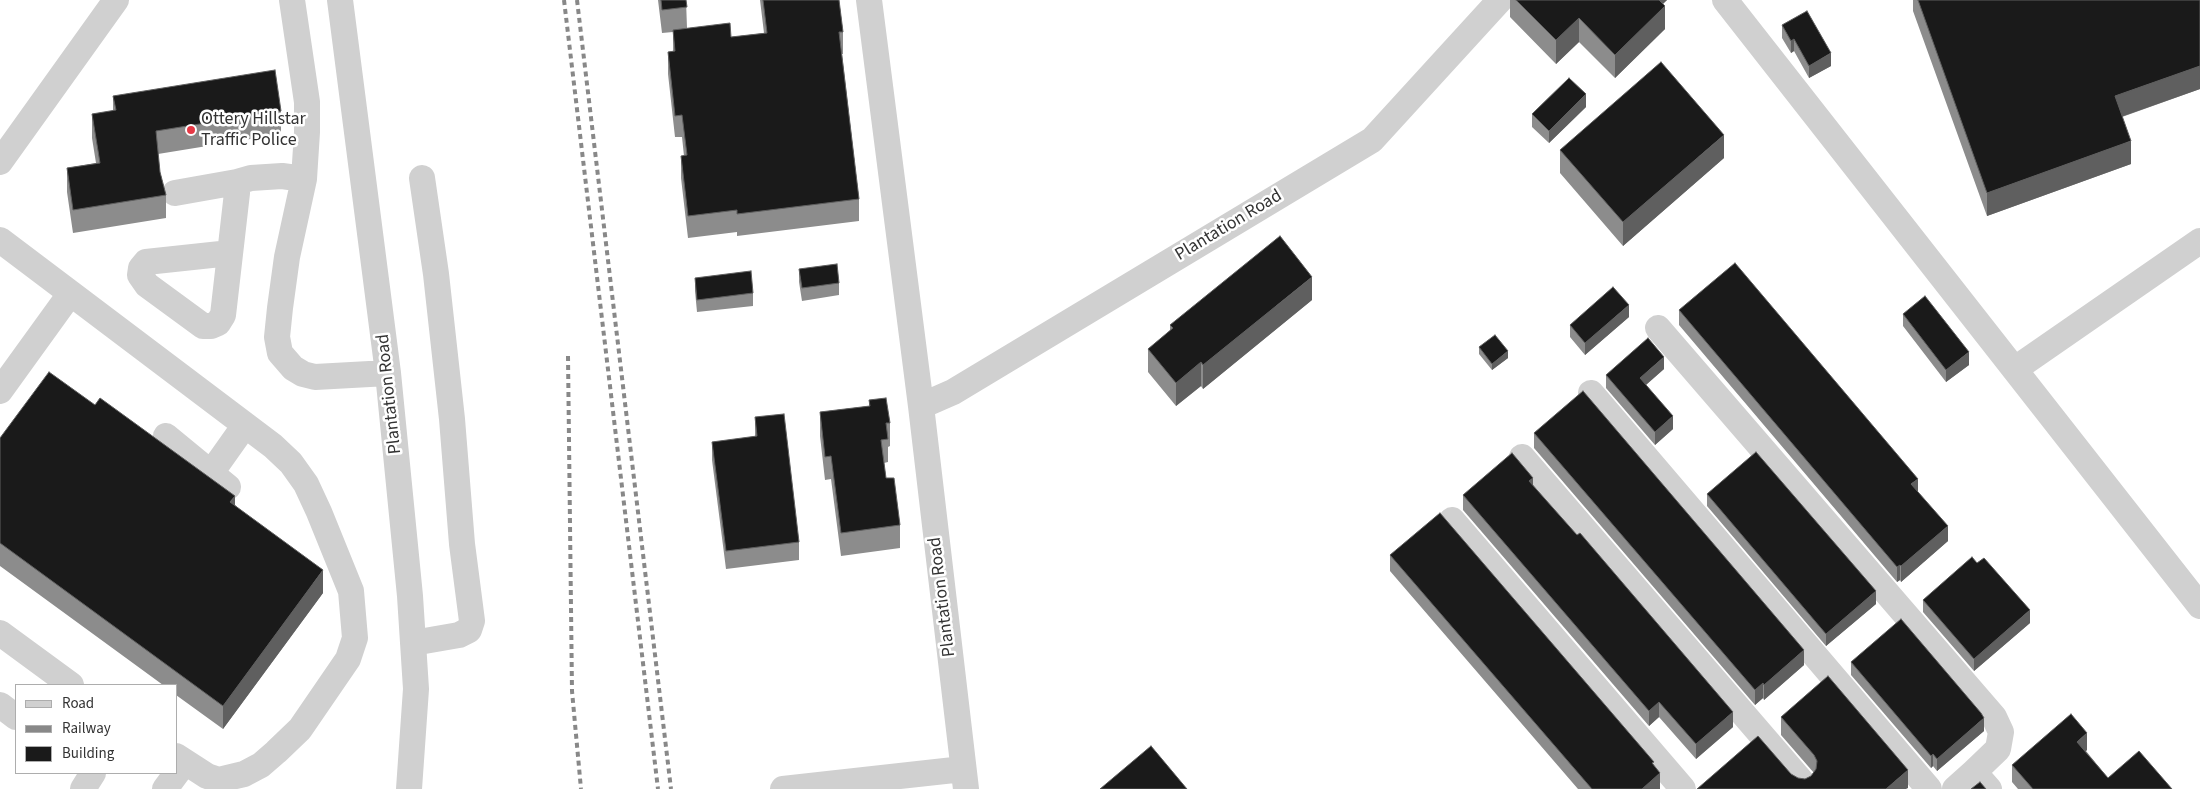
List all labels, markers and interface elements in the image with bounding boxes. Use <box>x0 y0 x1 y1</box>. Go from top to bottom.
place label: Ottery Hillstar Traffic Police <box>201 109 306 152</box>
marker: Ottery Hillstar Traffic Police <box>185 124 197 136</box>
street label: Plantation Road <box>1172 186 1286 266</box>
street label: Plantation Road <box>373 333 407 455</box>
street label: Plantation Road <box>925 536 961 658</box>
legend <box>15 684 178 774</box>
text: Road <box>62 693 94 714</box>
text: Railway <box>62 718 111 739</box>
text: Building <box>62 743 114 764</box>

